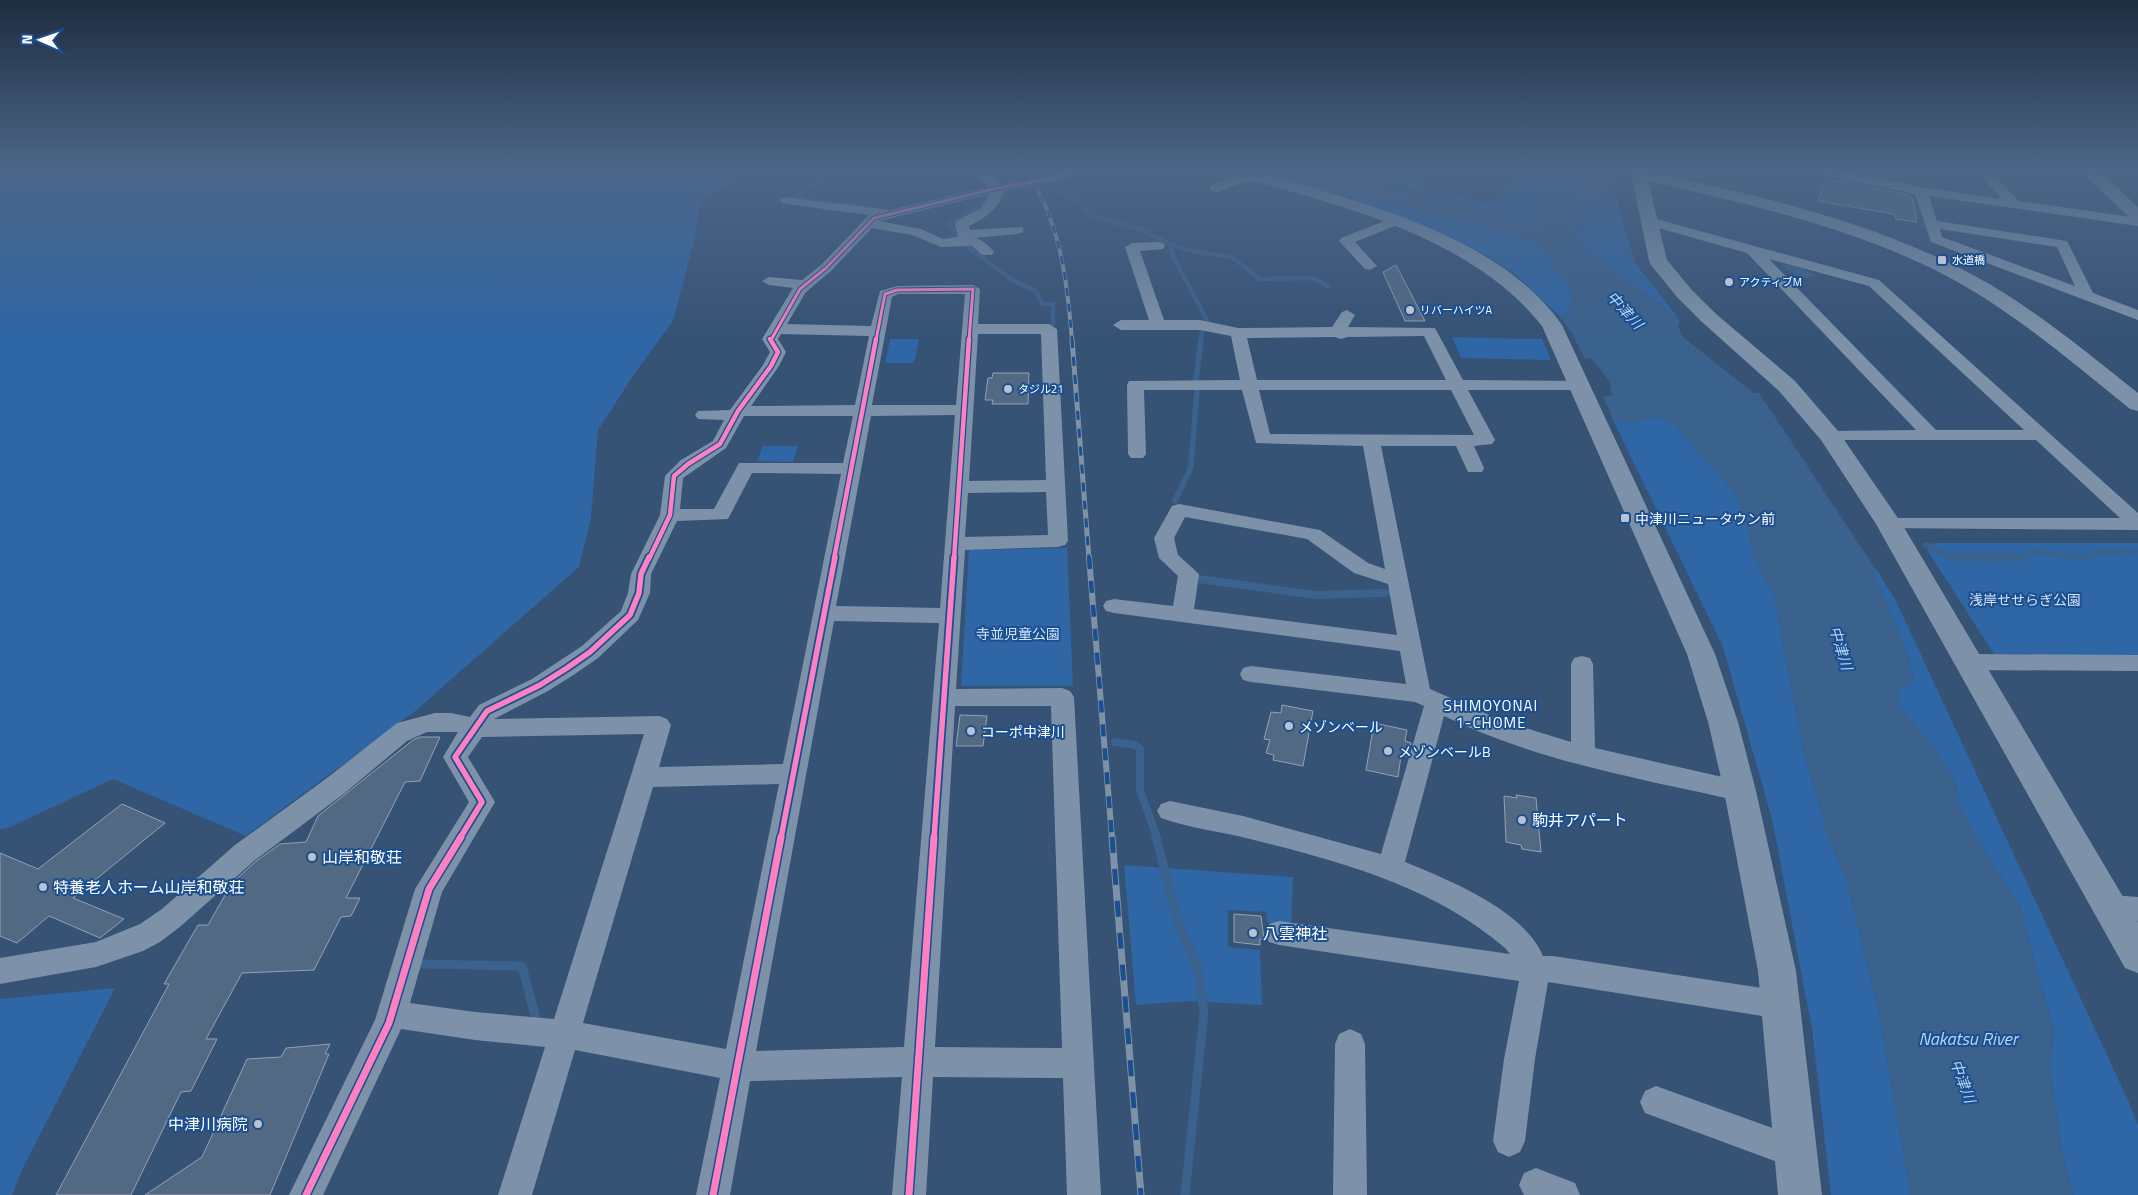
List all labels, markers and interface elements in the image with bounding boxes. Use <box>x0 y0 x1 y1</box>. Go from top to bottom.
north arrow <box>15 15 65 65</box>
text: N <box>16 34 37 45</box>
place label: 水道橋 <box>1952 252 1985 268</box>
marker: 水道橋 <box>1936 254 1948 266</box>
place label: アクティブM <box>1739 274 1802 290</box>
marker: アクティブM <box>1723 276 1735 288</box>
water label: 中津川 <box>1601 286 1650 336</box>
place label: リバーハイツA <box>1420 302 1493 318</box>
marker: リバーハイツA <box>1404 304 1416 316</box>
place label: タジル21 <box>1018 381 1063 397</box>
marker: タジル21 <box>1002 383 1014 395</box>
place label: 中津川ニュータウン前 <box>1635 508 1775 529</box>
marker: 中津川ニュータウン前 <box>1619 512 1631 524</box>
park label: 浅岸せせらぎ公園 <box>1969 589 2081 610</box>
park label: 寺並児童公園 <box>976 623 1060 644</box>
water label: 中津川 <box>1823 623 1859 675</box>
district label: SHIMOYONAI 1-CHOME <box>1444 694 1538 734</box>
place label: メゾンベール <box>1299 716 1383 737</box>
marker: メゾンベール <box>1283 720 1295 732</box>
place label: コーポ中津川 <box>981 721 1065 742</box>
marker: コーポ中津川 <box>965 725 977 737</box>
place label: メゾンベールB <box>1398 741 1491 762</box>
marker: メゾンベールB <box>1382 745 1394 757</box>
place label: 駒井アパート <box>1532 808 1628 832</box>
marker: 駒井アパート <box>1516 814 1528 826</box>
place label: 山岸和敬荘 <box>322 845 402 869</box>
marker: 山岸和敬荘 <box>306 851 318 863</box>
place label: 特養老人ホーム山岸和敬荘 <box>53 875 245 899</box>
marker: 特養老人ホーム山岸和敬荘 <box>37 881 49 893</box>
place label: 八雲神社 <box>1263 921 1327 945</box>
marker: 八雲神社 <box>1247 927 1259 939</box>
water label: Nakatsu River <box>1918 1025 2020 1052</box>
water label: 中津川 <box>1944 1056 1982 1108</box>
place label: 中津川病院 <box>168 1112 248 1136</box>
marker: 中津川病院 <box>252 1118 264 1130</box>

